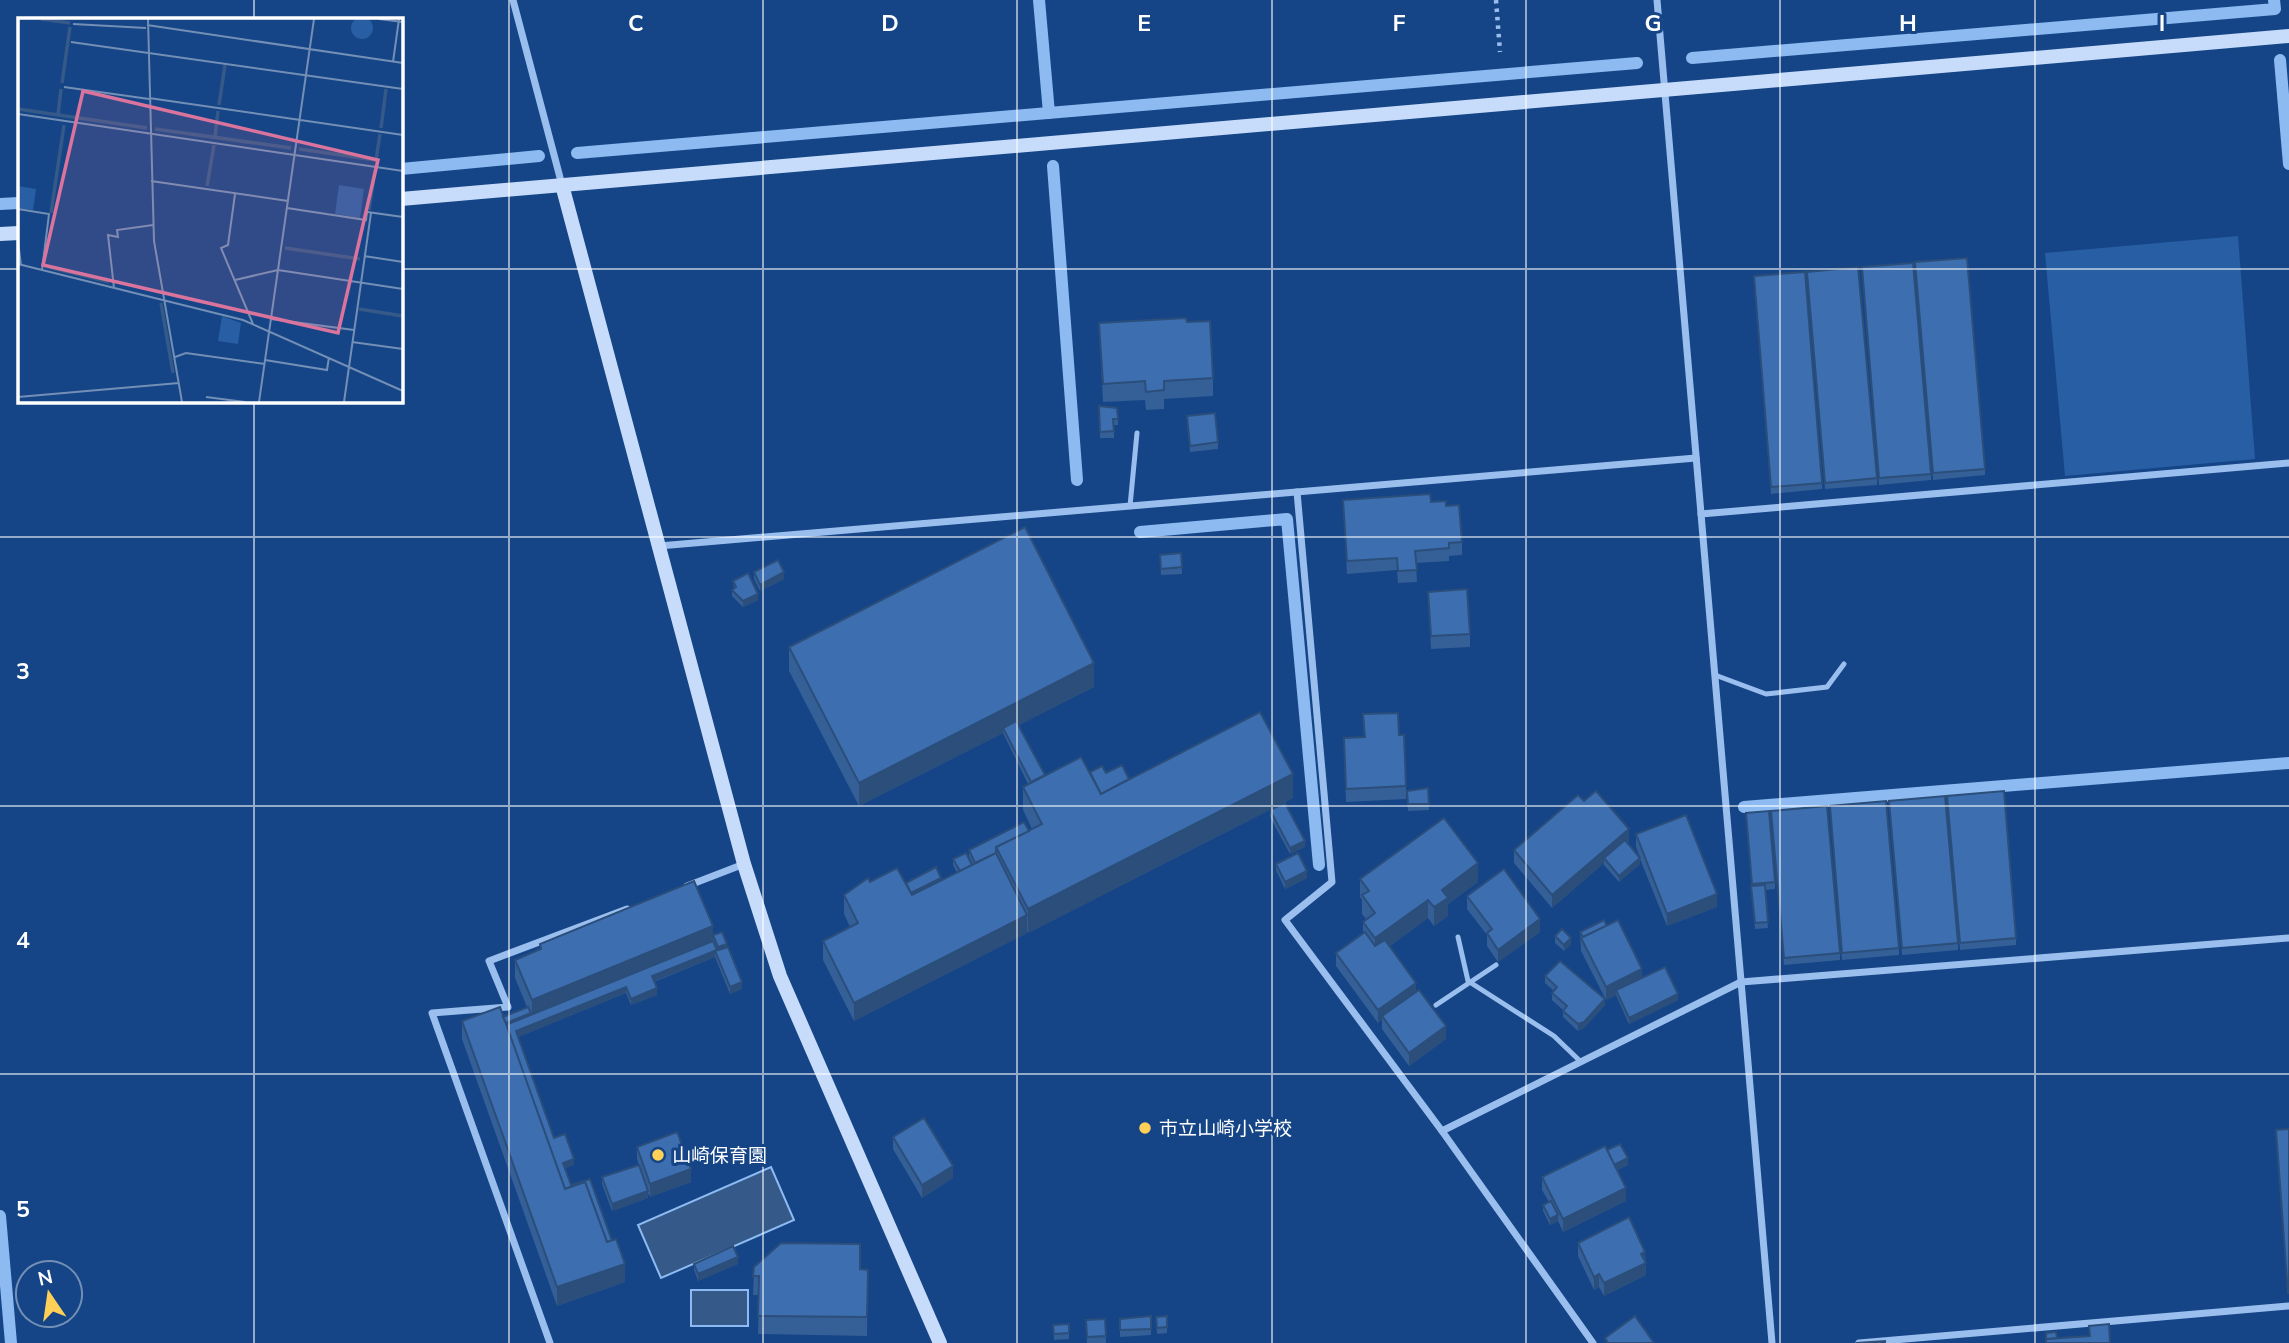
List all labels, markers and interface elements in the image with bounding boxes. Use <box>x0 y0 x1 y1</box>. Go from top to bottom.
text: C <box>628 8 644 37</box>
text: D <box>881 8 899 37</box>
text: E <box>1137 8 1151 37</box>
text: F <box>1392 8 1406 37</box>
text: G <box>1644 8 1662 37</box>
text: H <box>1899 8 1917 37</box>
text: I <box>2159 8 2165 37</box>
inset map <box>18 18 402 402</box>
text: 3 <box>16 656 30 685</box>
text: 4 <box>16 925 30 954</box>
place label: 市立山崎小学校 <box>1159 1116 1292 1140</box>
marker: 市立山崎小学校 <box>1137 1120 1153 1136</box>
place label: 山崎保育園 <box>672 1143 767 1167</box>
marker: 山崎保育園 <box>650 1147 666 1163</box>
text: 5 <box>16 1194 30 1223</box>
north arrow <box>14 1259 84 1329</box>
text: N <box>35 1264 55 1291</box>

